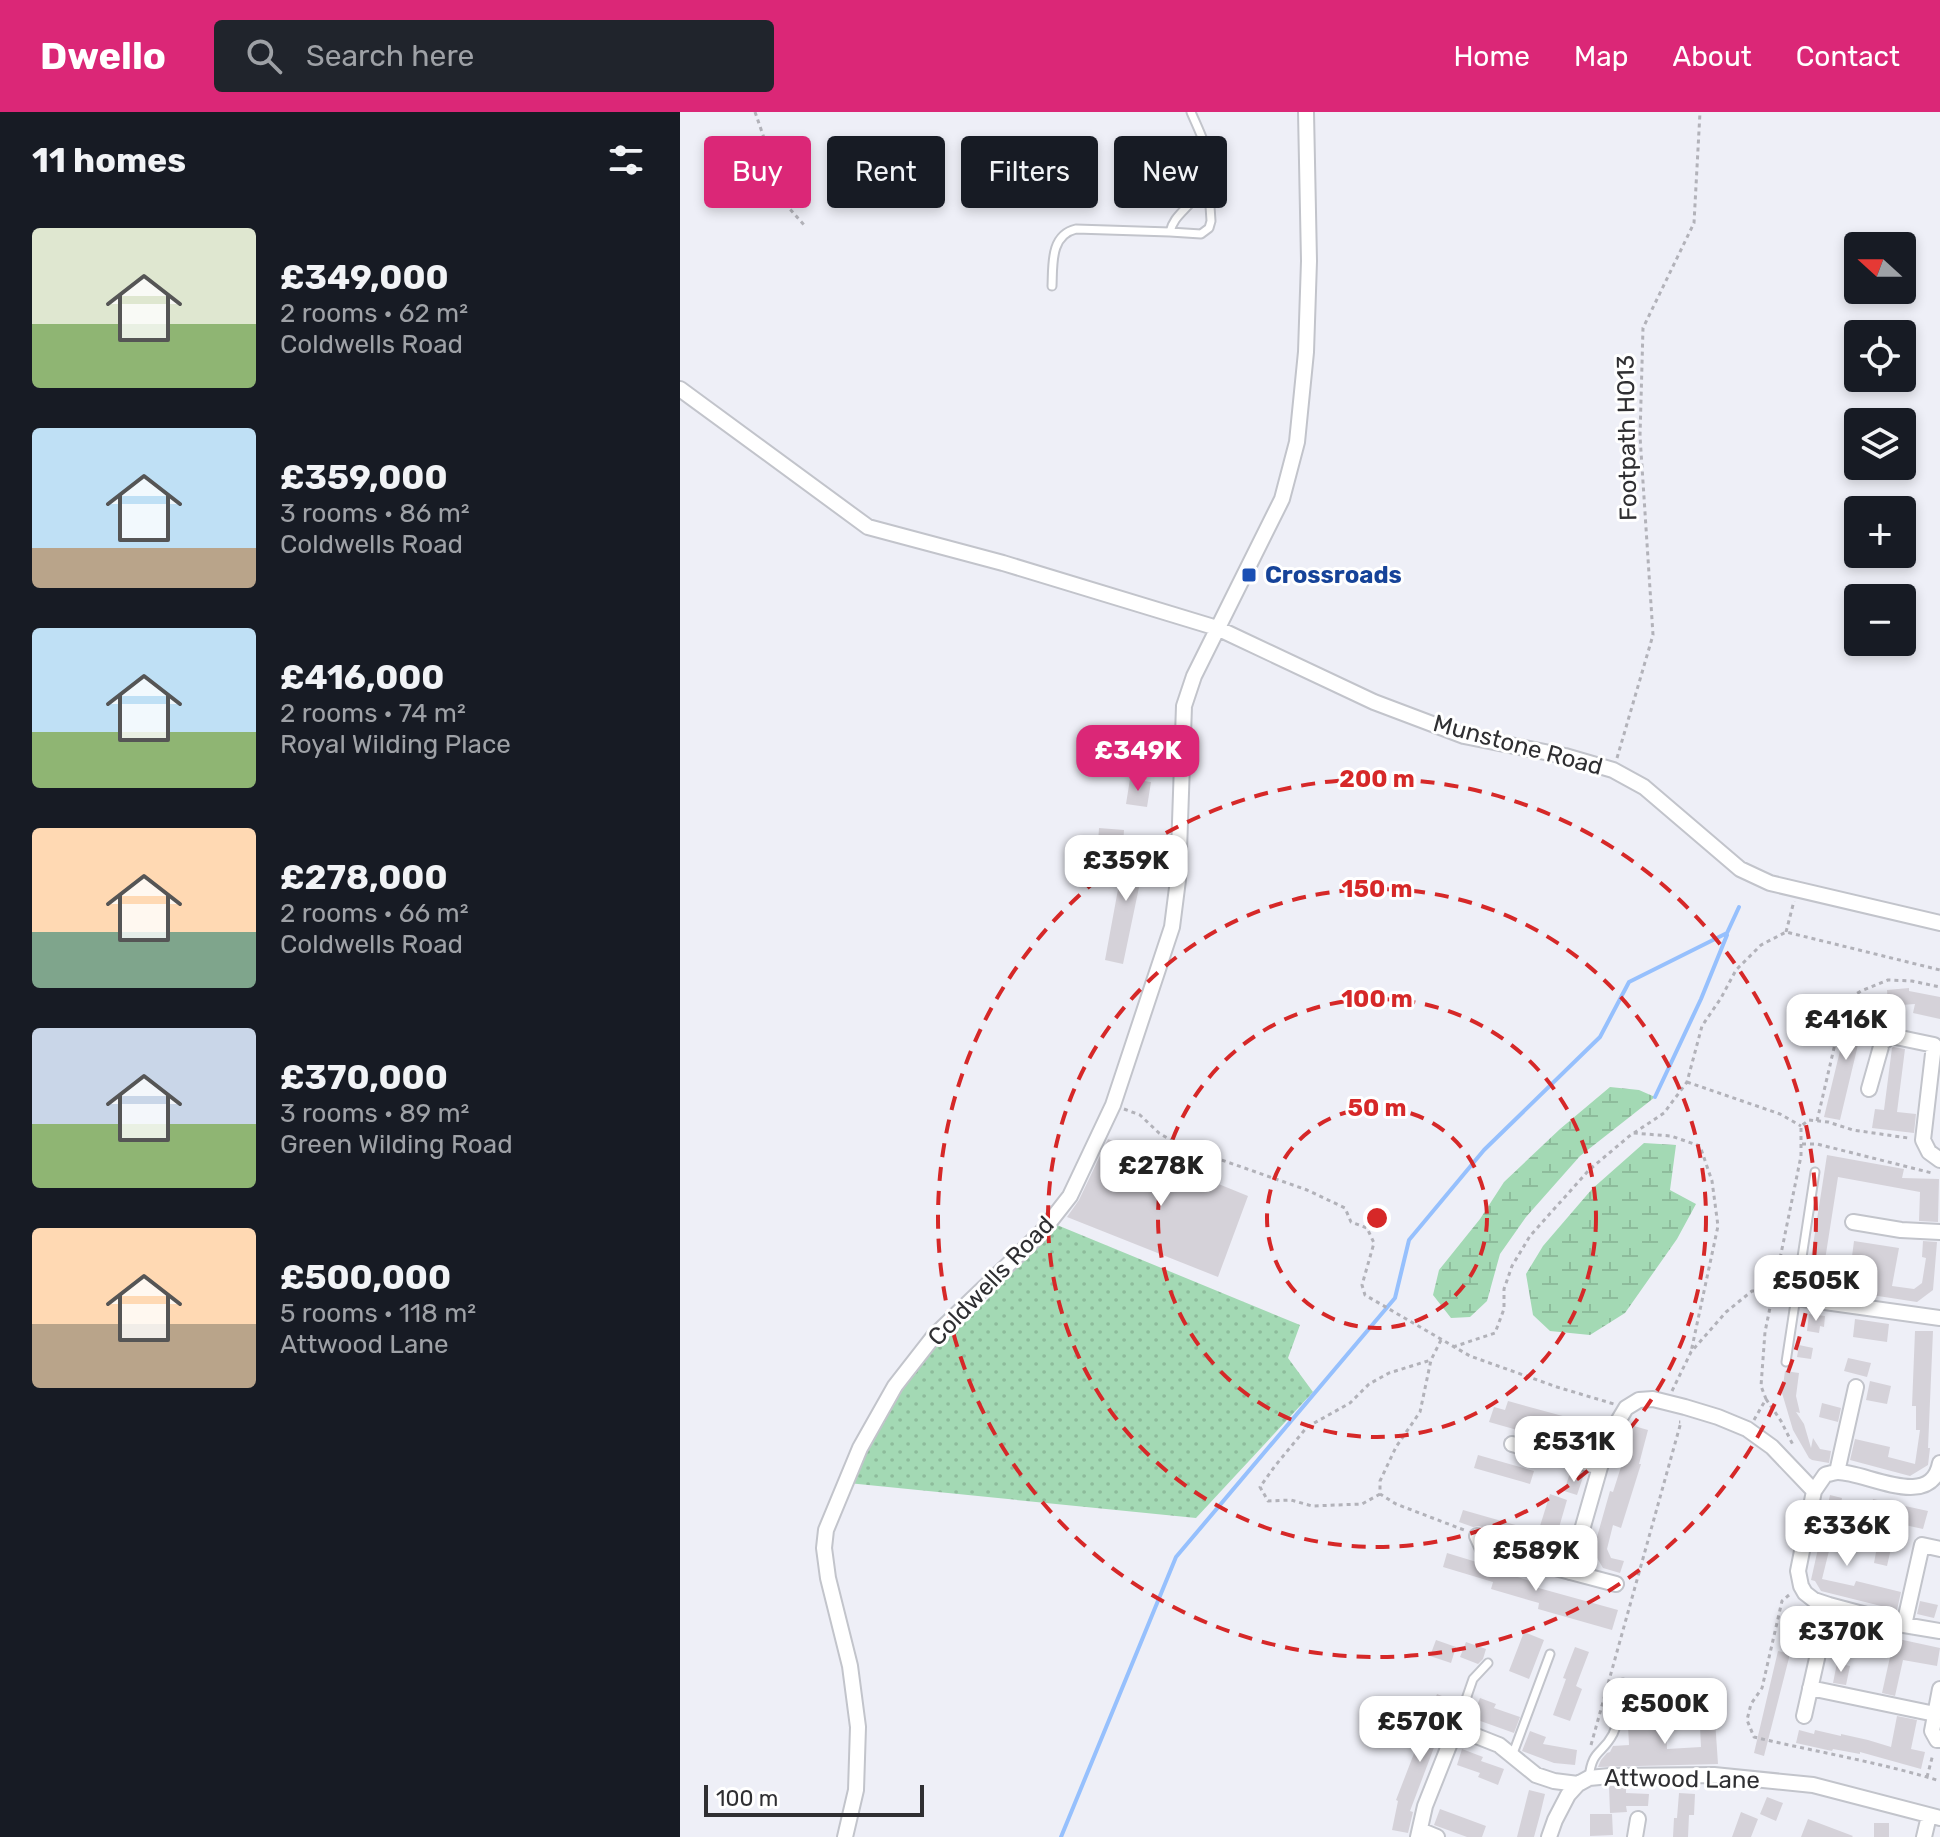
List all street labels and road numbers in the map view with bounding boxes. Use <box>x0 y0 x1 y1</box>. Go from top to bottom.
street label: Footpath HO13 <box>1612 355 1642 521</box>
street label: Munstone Road <box>1430 709 1606 781</box>
street label: Coldwells Road <box>922 1211 1060 1351</box>
street label: Attwood Lane <box>1604 1764 1760 1794</box>

